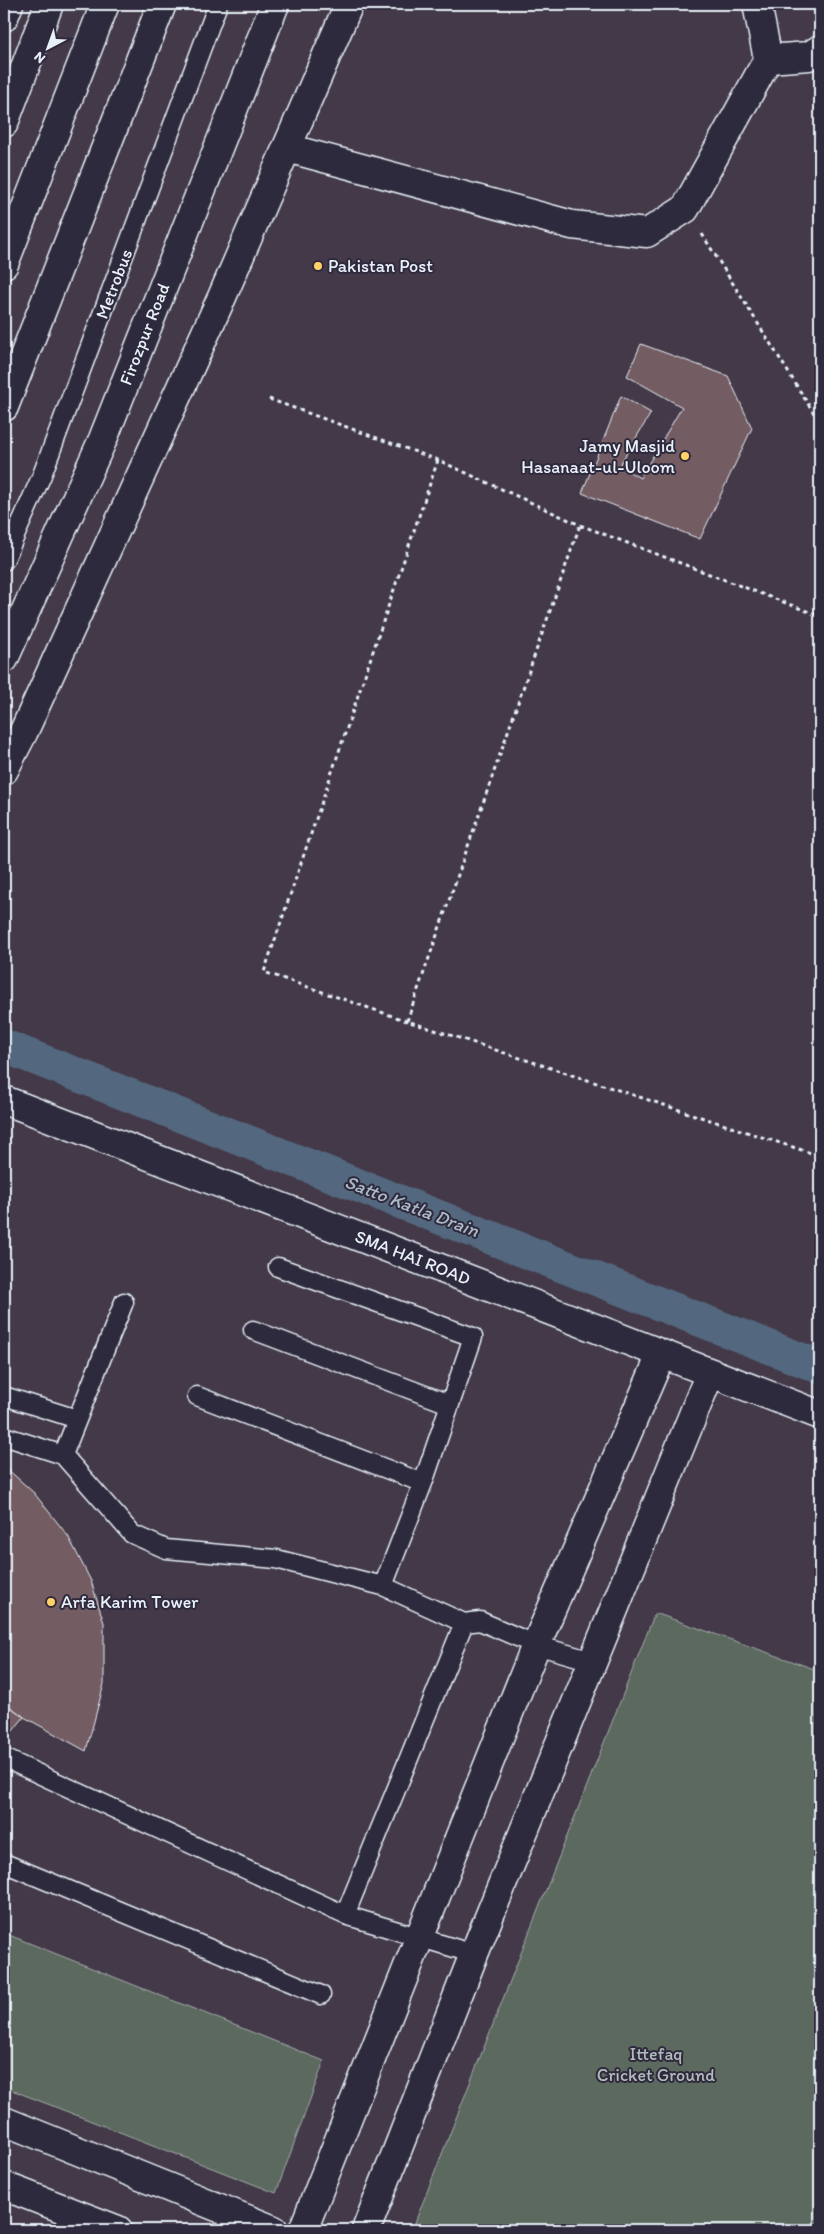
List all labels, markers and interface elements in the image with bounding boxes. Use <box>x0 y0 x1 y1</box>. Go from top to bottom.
north arrow <box>22 22 72 72</box>
text: N <box>31 48 49 67</box>
street label: Metrobus <box>91 246 137 322</box>
place label: Pakistan Post <box>328 255 433 277</box>
marker: Pakistan Post <box>312 260 324 272</box>
street label: Firozpur Road <box>114 280 175 388</box>
place label: Jamy Masjid Hasanaat-ul-Uloom <box>521 435 675 478</box>
marker: Jamy Masjid Hasanaat-ul-Uloom <box>679 450 691 462</box>
water label: Satto Katla Drain <box>342 1170 482 1242</box>
street label: SMA HAI ROAD <box>352 1225 474 1290</box>
place label: Arfa Karim Tower <box>61 1591 199 1613</box>
marker: Arfa Karim Tower <box>45 1596 57 1608</box>
park label: Ittefaq Cricket Ground <box>597 2043 715 2086</box>

